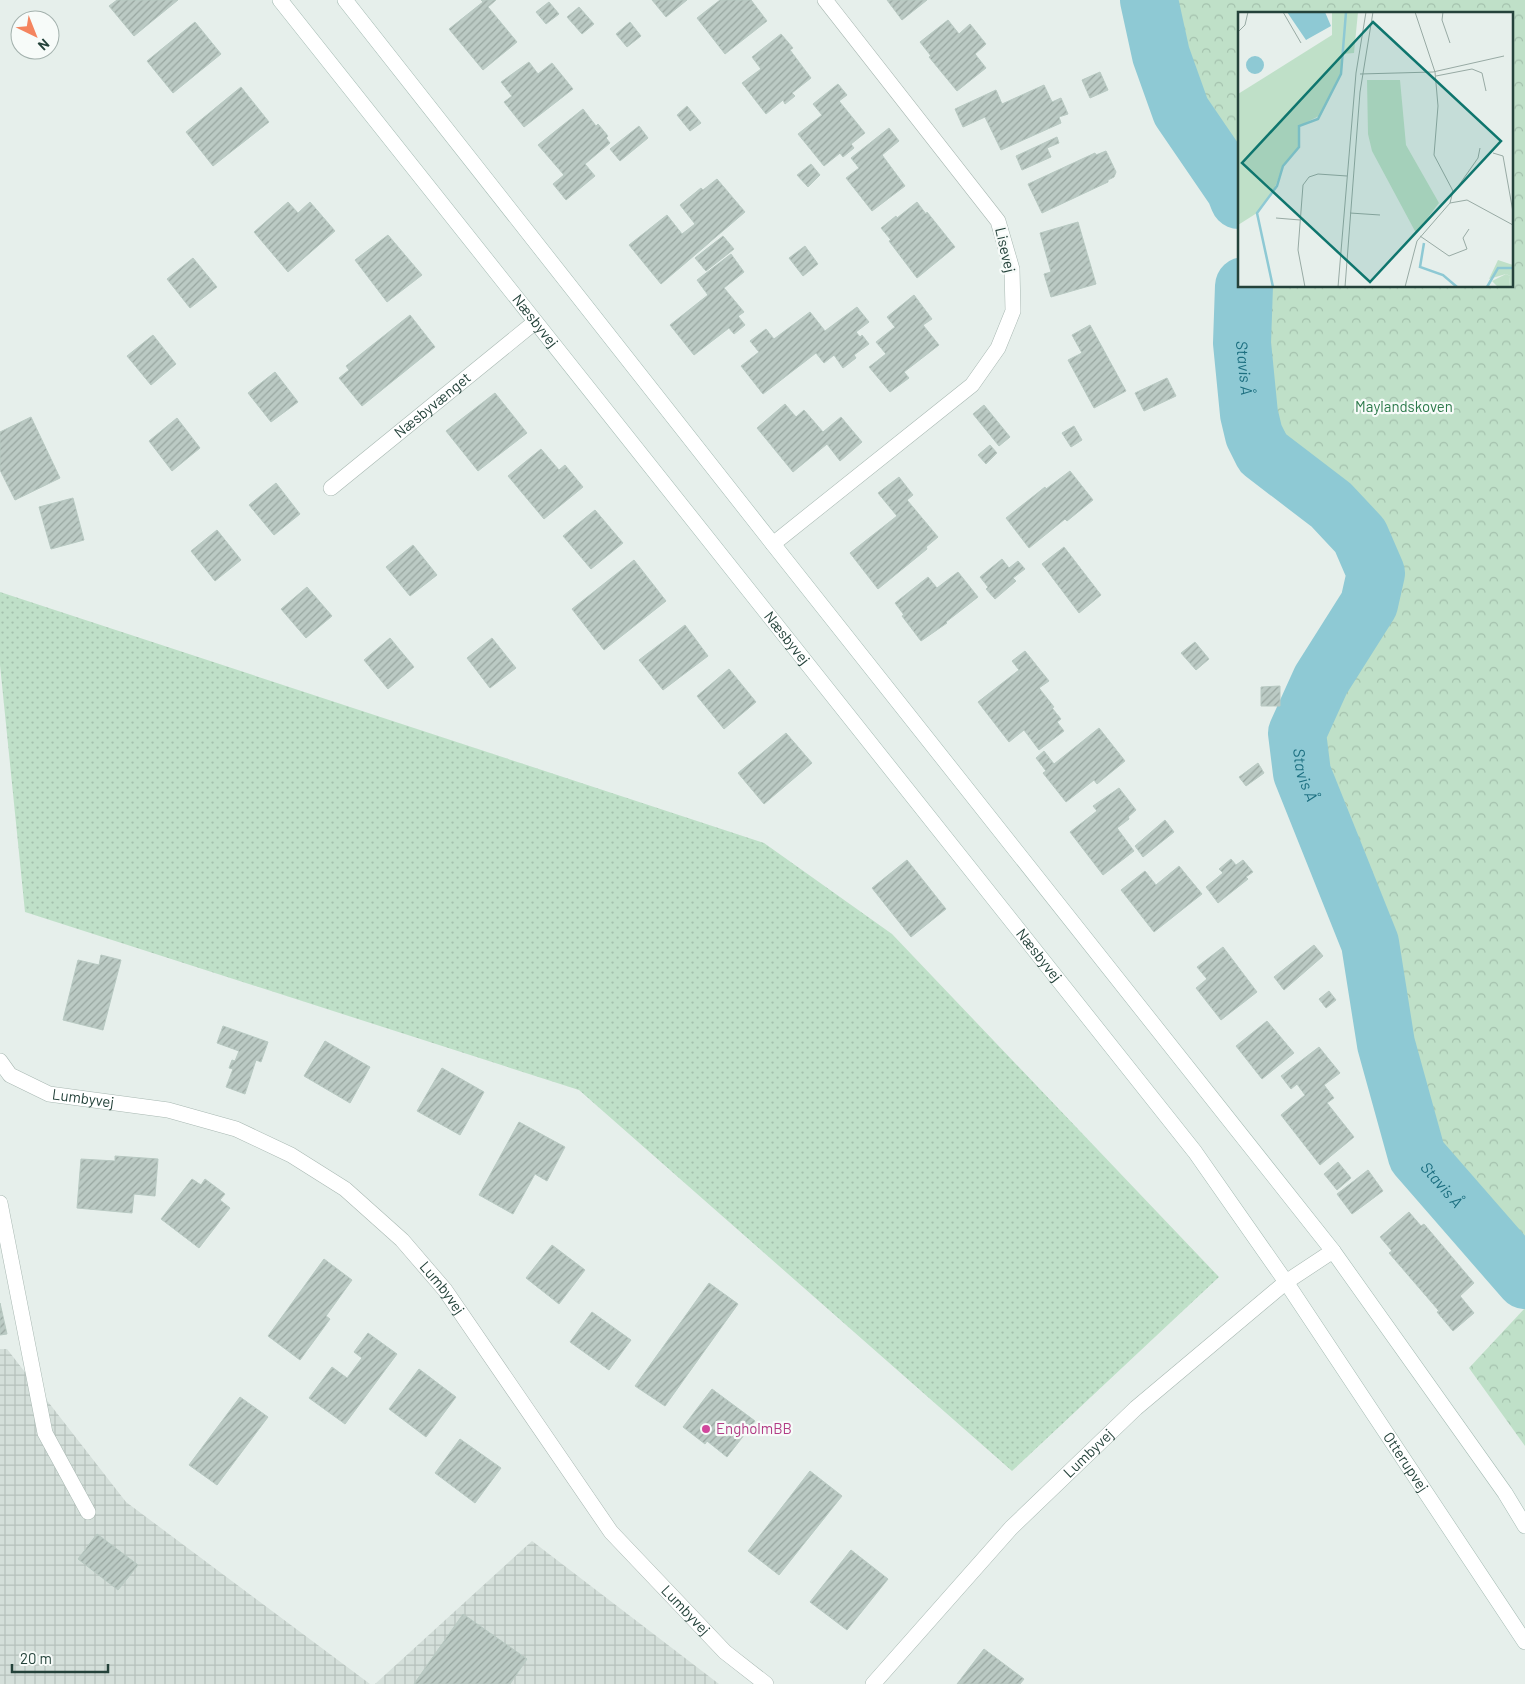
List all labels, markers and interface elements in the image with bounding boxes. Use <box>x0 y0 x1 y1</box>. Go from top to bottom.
north arrow <box>10 10 60 60</box>
inset map <box>1238 12 1512 288</box>
text: N <box>35 35 53 54</box>
street label: Lisevej <box>992 225 1020 274</box>
street label: Næsbyvej <box>509 290 563 351</box>
water label: Stavis Å <box>1233 340 1257 396</box>
street label: Næsbyvænget <box>390 368 474 441</box>
park label: Maylandskoven <box>1355 397 1453 415</box>
street label: Næsbyvej <box>761 607 814 668</box>
water label: Stavis Å <box>1290 747 1322 804</box>
street label: Næsbyvej <box>1013 924 1066 985</box>
street label: Lumbyvej <box>51 1085 115 1111</box>
water label: Stavis Å <box>1417 1157 1467 1211</box>
street label: Lumbyvej <box>416 1257 469 1318</box>
place label: EngholmBB <box>716 1419 792 1437</box>
marker: EngholmBB <box>700 1423 712 1435</box>
street label: Lumbyvej <box>1059 1425 1117 1481</box>
street label: Otterupvej <box>1380 1428 1433 1495</box>
street label: Lumbyvej <box>658 1581 714 1639</box>
scale bar <box>12 1642 109 1674</box>
text: 20 m <box>20 1649 52 1667</box>

